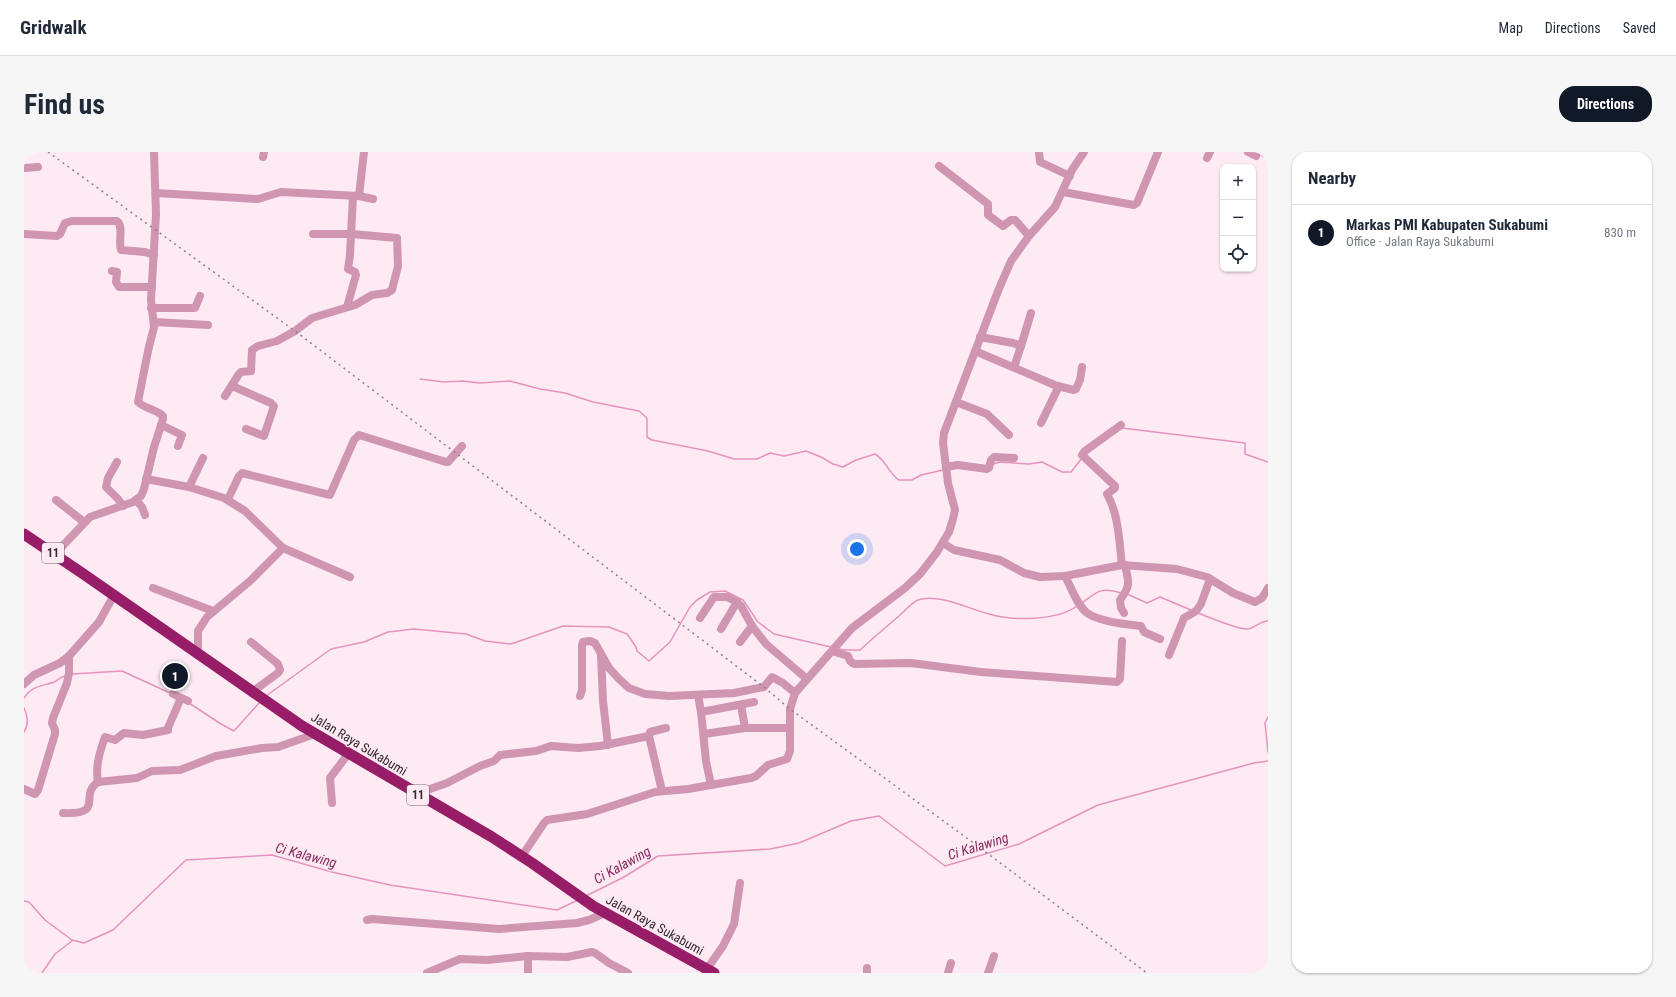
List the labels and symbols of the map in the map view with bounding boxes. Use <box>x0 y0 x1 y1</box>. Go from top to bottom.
your location <box>847 539 867 559</box>
road number: 11 <box>42 543 64 563</box>
pin: 1 <box>162 661 188 691</box>
street label: Jalan Raya Sukabumi <box>308 709 410 779</box>
road number: 11 <box>407 785 429 805</box>
water label: Ci Kalawing <box>946 829 1011 863</box>
water label: Ci Kalawing <box>274 839 339 871</box>
water label: Ci Kalawing <box>591 843 654 887</box>
street label: Jalan Raya Sukabumi <box>604 892 706 958</box>

